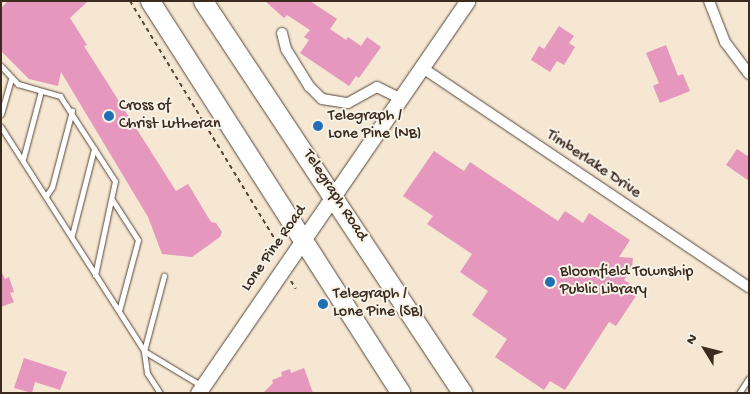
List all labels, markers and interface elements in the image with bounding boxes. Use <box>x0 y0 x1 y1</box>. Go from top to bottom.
place label: Cross of Christ Lutheran <box>119 97 221 135</box>
place label: Telegraph / Lone Pine (NB) <box>328 107 421 145</box>
marker: Cross of Christ Lutheran <box>103 110 115 122</box>
marker: Telegraph / Lone Pine (NB) <box>312 120 324 132</box>
street label: Timberlake Drive <box>542 126 644 204</box>
street label: Telegraph Road <box>297 147 371 245</box>
street label: Lone Pine Road <box>238 202 312 296</box>
place label: Bloomfield Township Public Library <box>560 263 693 301</box>
marker: Bloomfield Township Public Library <box>544 276 556 288</box>
place label: Telegraph / Lone Pine (SB) <box>333 285 423 323</box>
marker: Telegraph / Lone Pine (SB) <box>317 298 329 310</box>
north arrow <box>680 324 730 374</box>
text: N <box>683 331 702 349</box>

